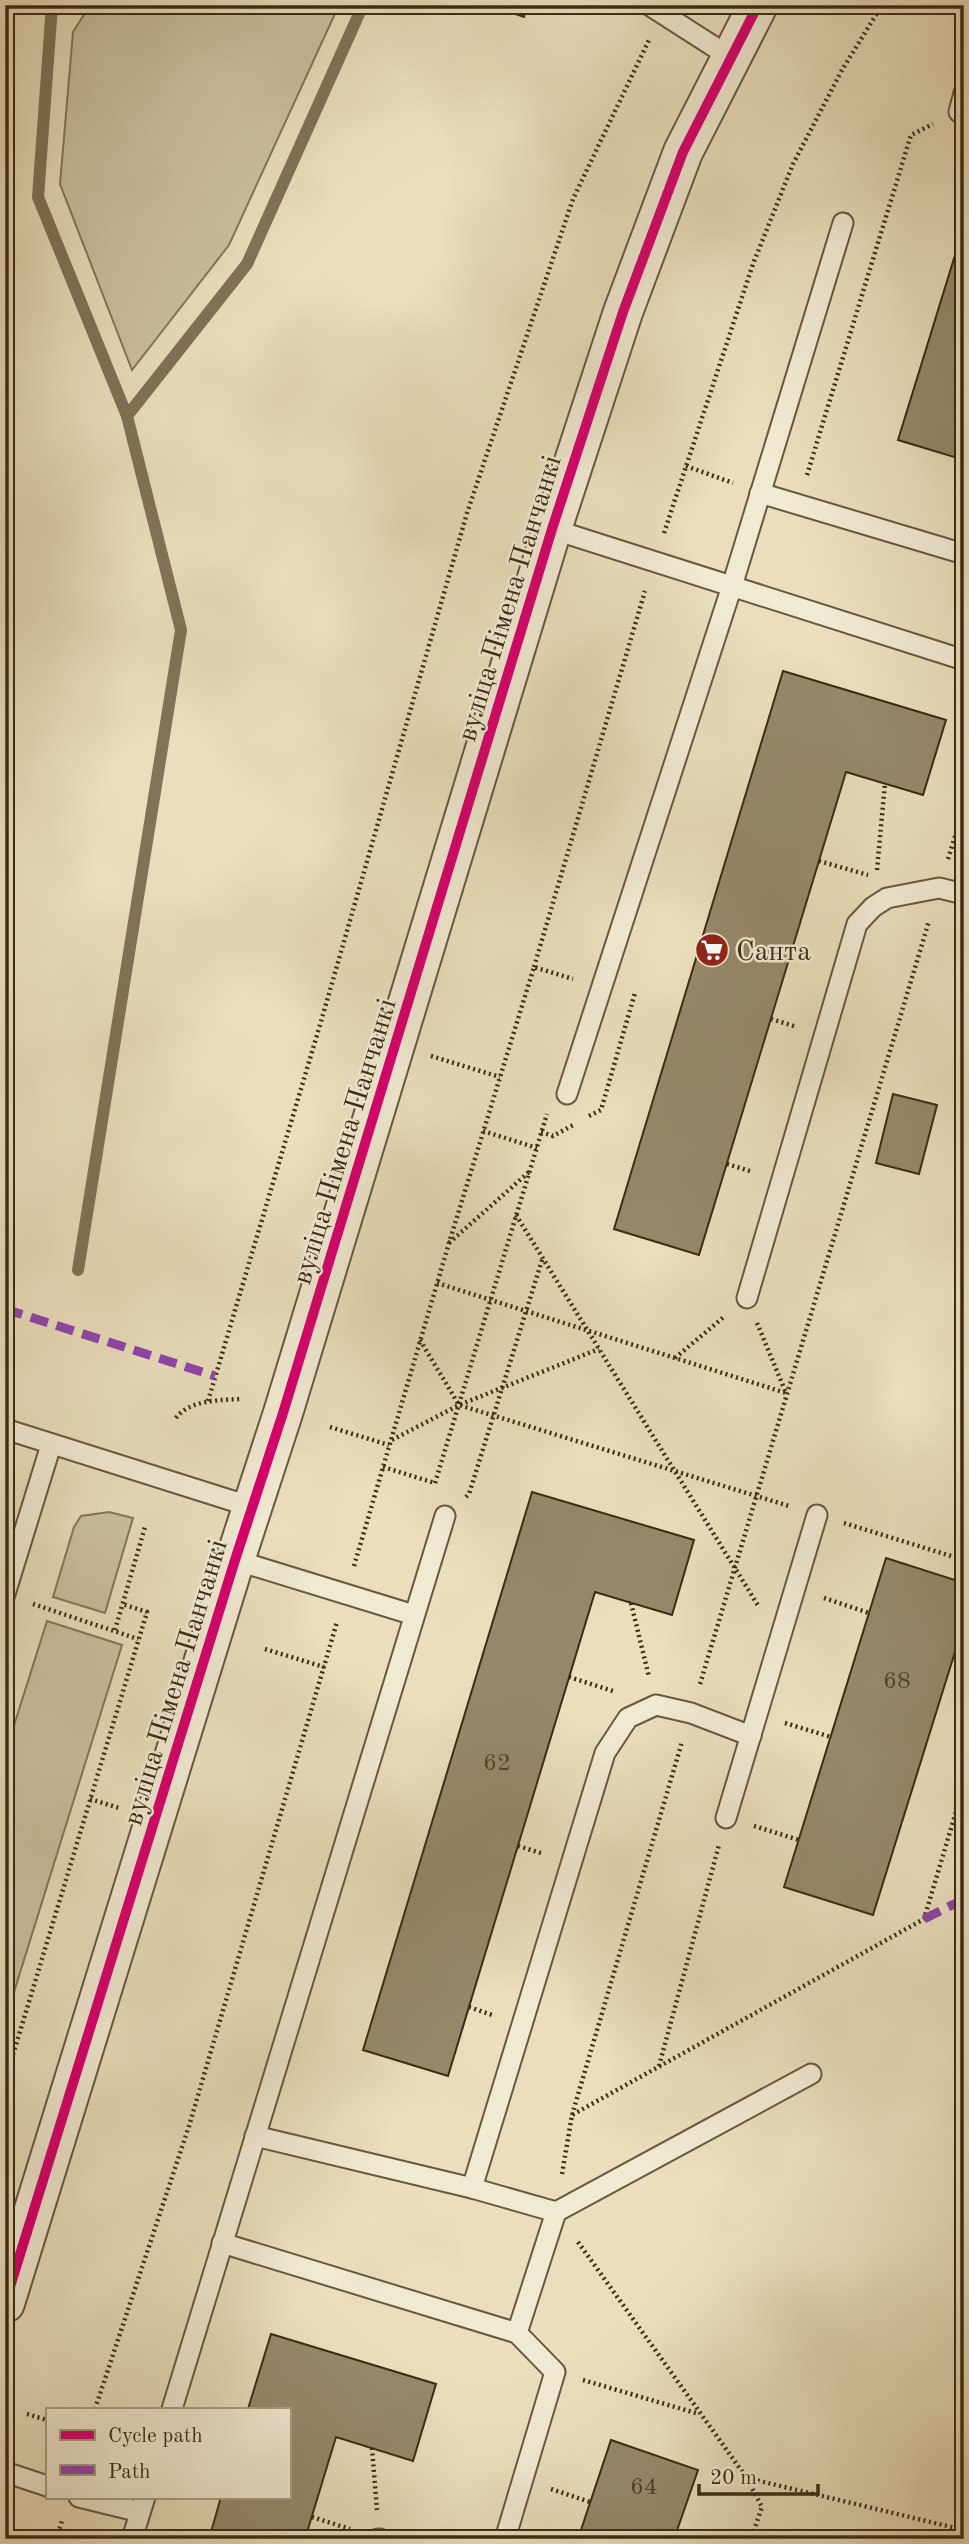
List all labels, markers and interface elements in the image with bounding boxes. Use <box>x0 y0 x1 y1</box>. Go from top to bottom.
street label: вуліца Пімена Панчанкі <box>454 453 568 745</box>
supermarket icon: Санта <box>693 931 731 969</box>
place label: Санта <box>736 939 811 967</box>
street label: вуліца Пімена Панчанкі <box>289 996 403 1288</box>
street label: вуліца Пімена Панчанкі <box>120 1537 234 1829</box>
house number: 68 <box>883 1670 911 1694</box>
house number: 62 <box>483 1752 511 1776</box>
legend <box>46 2408 290 2498</box>
text: Cycle path <box>108 2426 203 2447</box>
scale bar <box>699 2453 818 2497</box>
text: Path <box>108 2462 151 2483</box>
text: 20 m <box>710 2468 757 2489</box>
house number: 64 <box>630 2476 658 2500</box>

